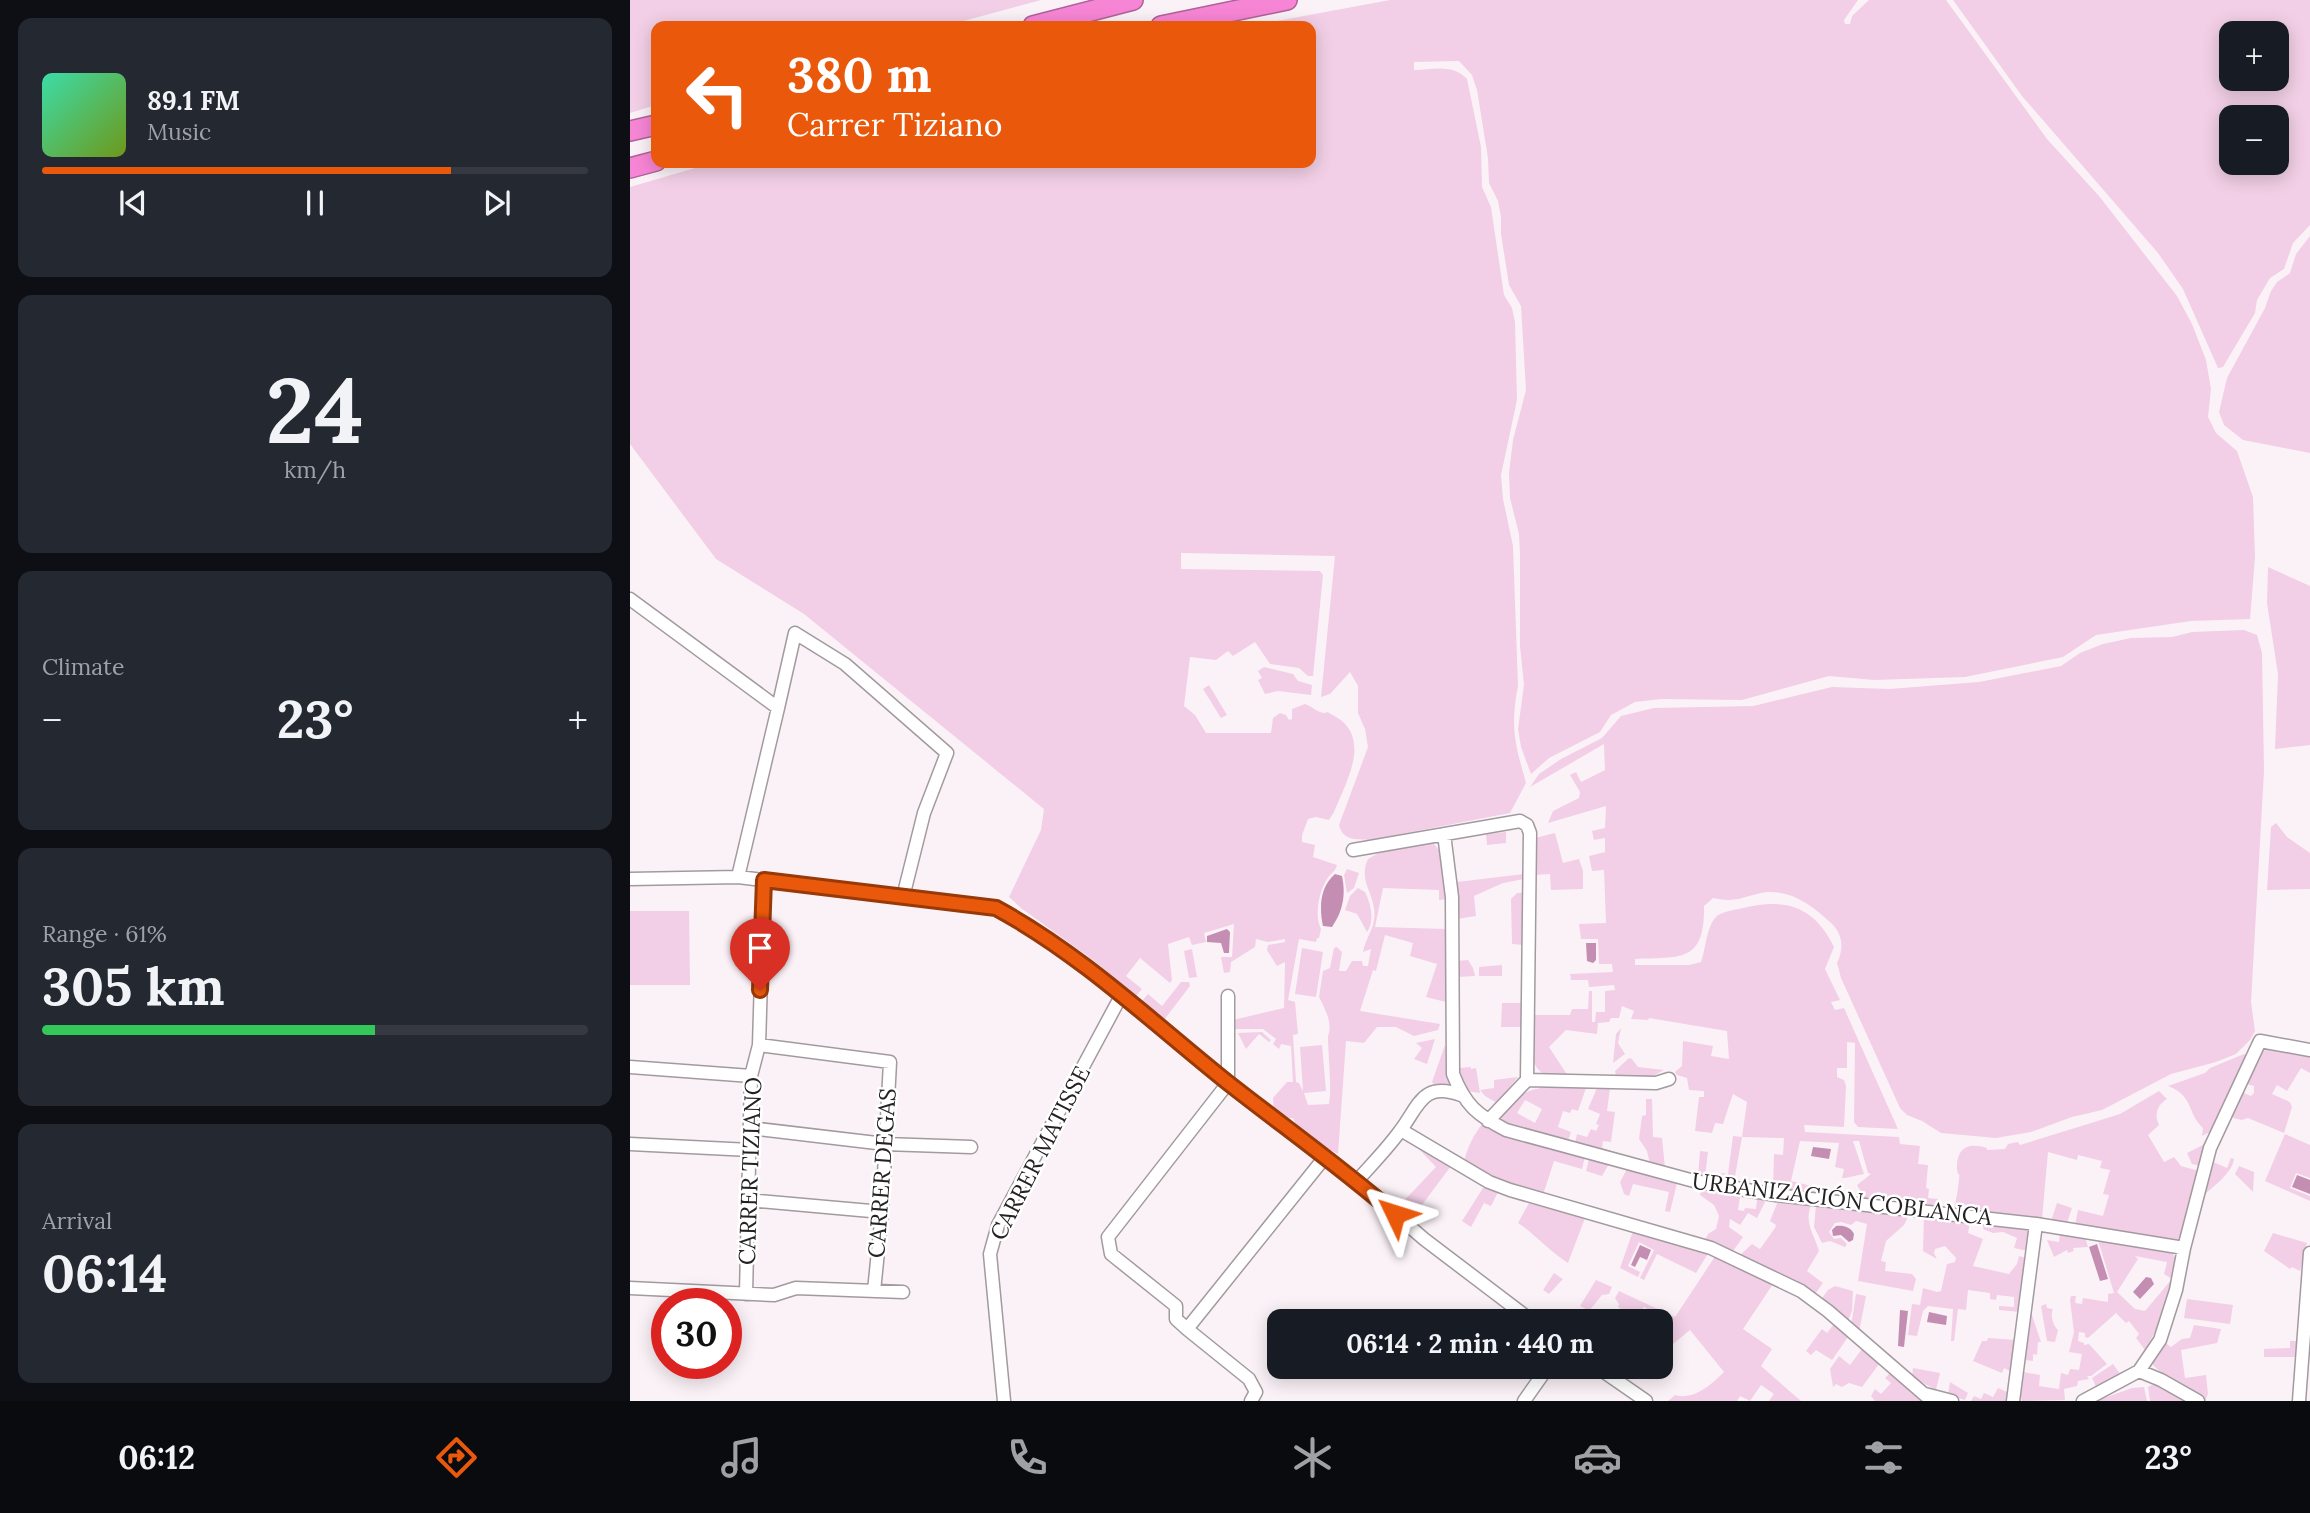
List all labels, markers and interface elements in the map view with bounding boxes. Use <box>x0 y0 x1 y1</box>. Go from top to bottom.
map controls <box>2219 21 2289 175</box>
button: + <box>2219 21 2289 91</box>
text: 380 m <box>787 43 932 105</box>
icon: left <box>672 49 763 140</box>
text: 89.1 FM <box>147 84 240 117</box>
text: Carrer Tiziano <box>787 104 1002 145</box>
button: − <box>2219 105 2289 175</box>
text: Music <box>147 117 211 146</box>
icon: previous <box>114 184 152 222</box>
icon: pause <box>296 184 334 222</box>
icon: next <box>478 184 516 222</box>
text: 24 <box>266 351 364 468</box>
text: km/h <box>284 455 346 484</box>
text: Climate <box>42 652 124 681</box>
text: 23° <box>277 686 353 752</box>
text: − <box>42 696 62 744</box>
text: + <box>568 696 588 744</box>
pin <box>730 918 790 990</box>
text: Range · 61% <box>42 919 167 948</box>
icon: arrive <box>741 929 779 967</box>
text: 305 km <box>42 953 225 1019</box>
street label: CARRER MATISSE <box>983 1061 1096 1245</box>
street label: CARRER TIZIANO <box>732 1076 767 1266</box>
street label: CARRER DEGAS <box>861 1087 902 1259</box>
street label: URBANIZACIÓN COBLANCA <box>1690 1166 1995 1231</box>
position arrow <box>1358 1177 1432 1251</box>
text: Arrival <box>42 1206 112 1235</box>
text: 06:14 <box>42 1240 168 1306</box>
speed limit sign: 30 <box>651 1288 742 1379</box>
text: 06:14 · 2 min · 440 m <box>1346 1327 1594 1360</box>
icon: directions <box>432 1433 481 1482</box>
icon: music <box>717 1433 766 1482</box>
icon: phone <box>1003 1433 1052 1482</box>
icon: climate <box>1288 1433 1337 1482</box>
icon: car <box>1573 1433 1622 1482</box>
icon: filters <box>1859 1433 1908 1482</box>
text: 06:12 <box>118 1437 195 1478</box>
text: 23° <box>2144 1437 2192 1478</box>

